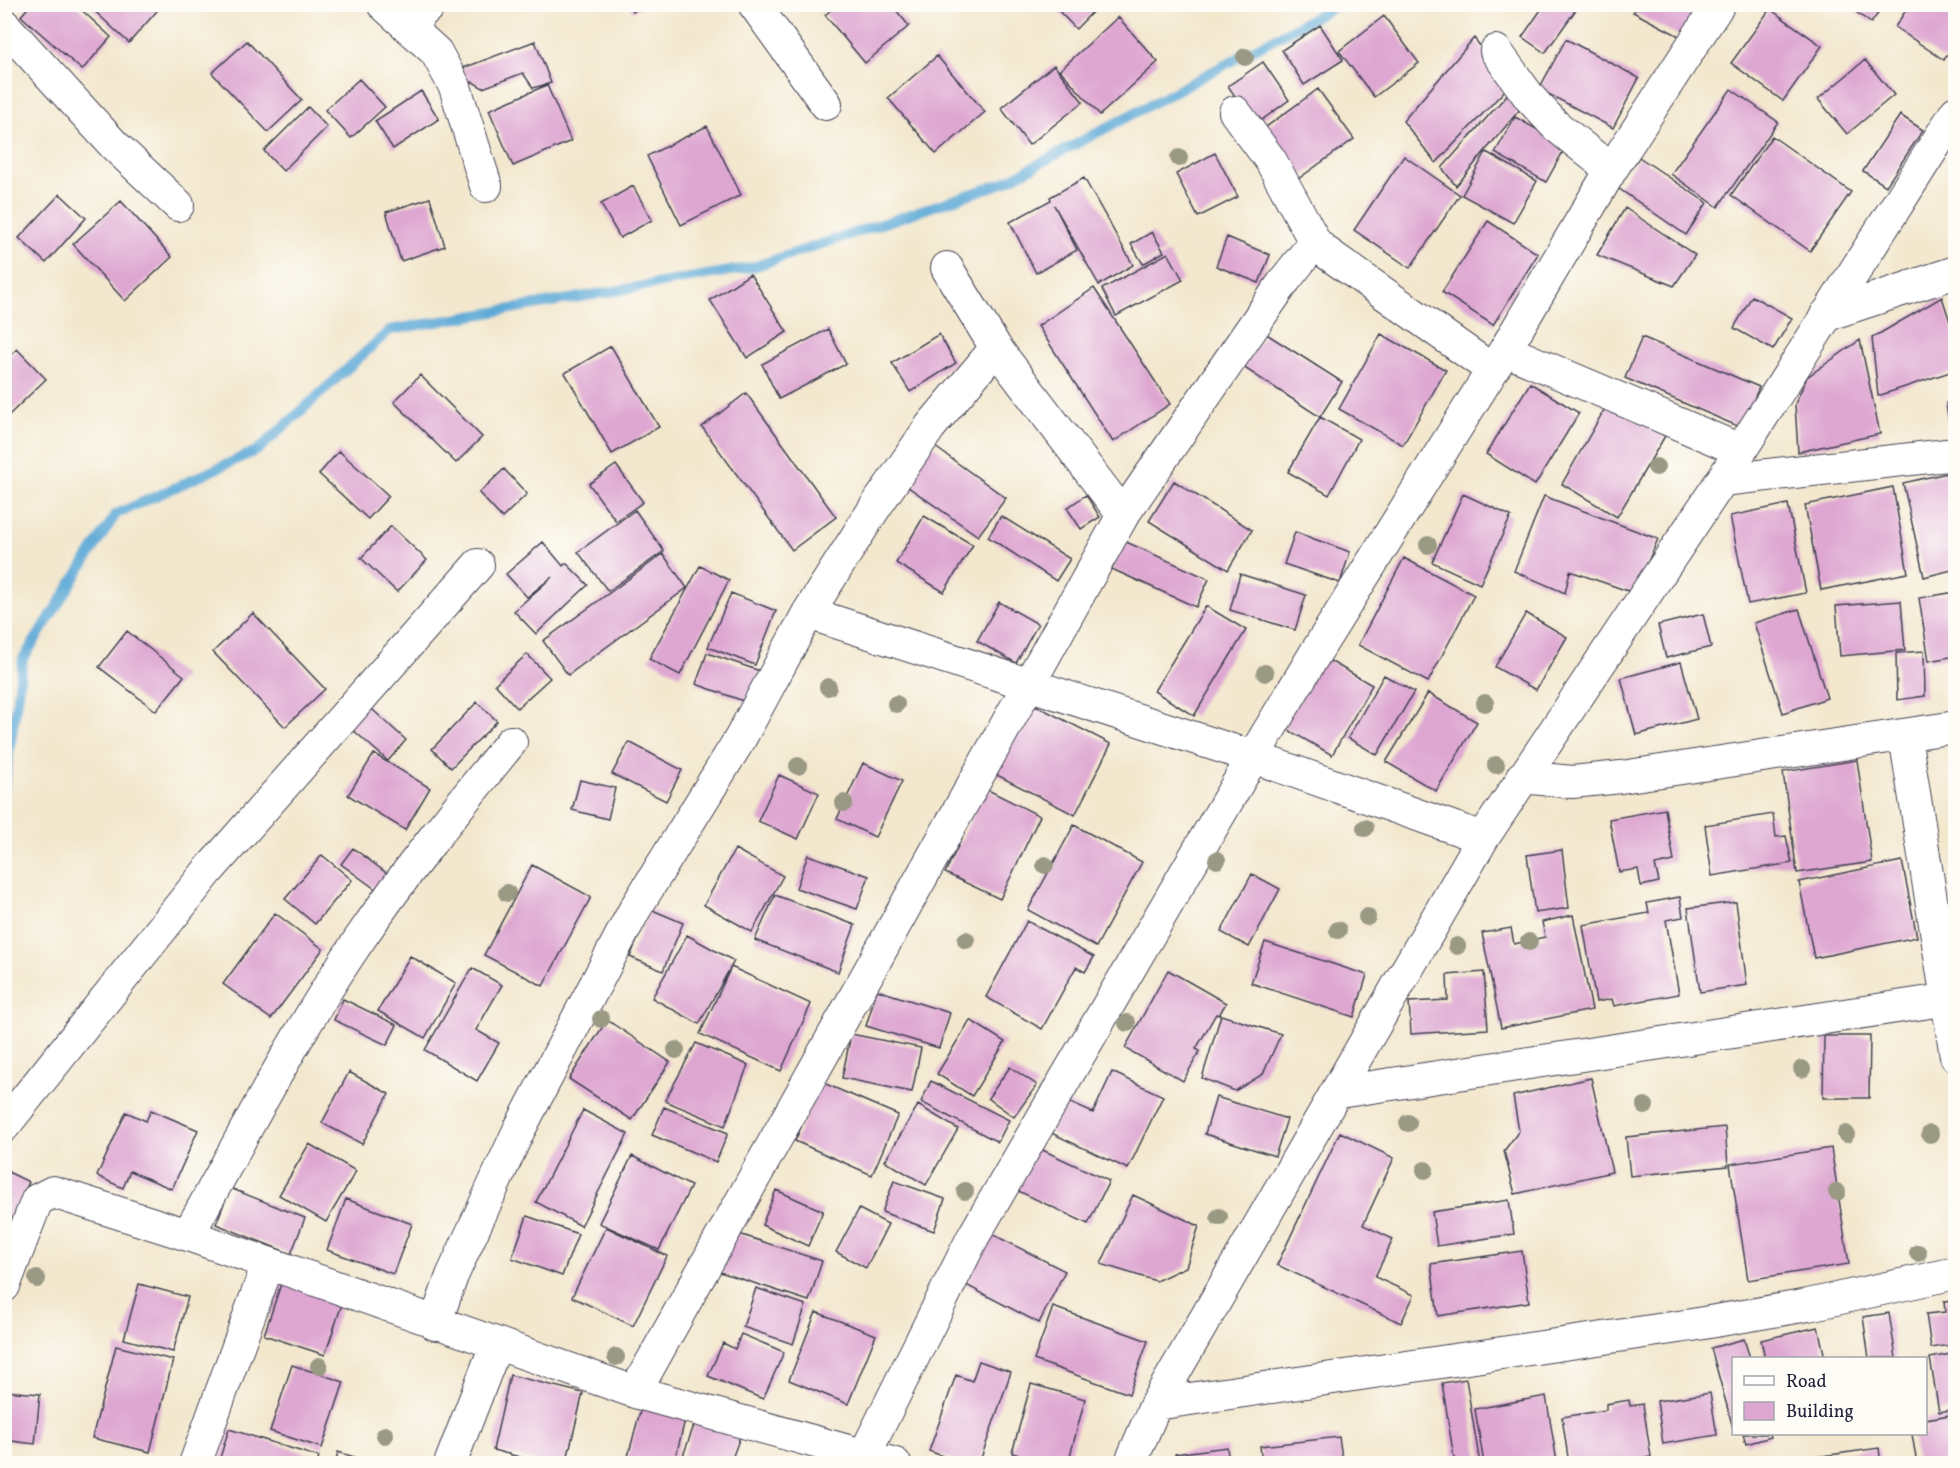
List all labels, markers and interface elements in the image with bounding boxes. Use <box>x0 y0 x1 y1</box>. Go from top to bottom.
legend <box>1732 1357 1927 1435</box>
text: Road <box>1786 1370 1827 1395</box>
text: Building <box>1786 1400 1854 1425</box>

